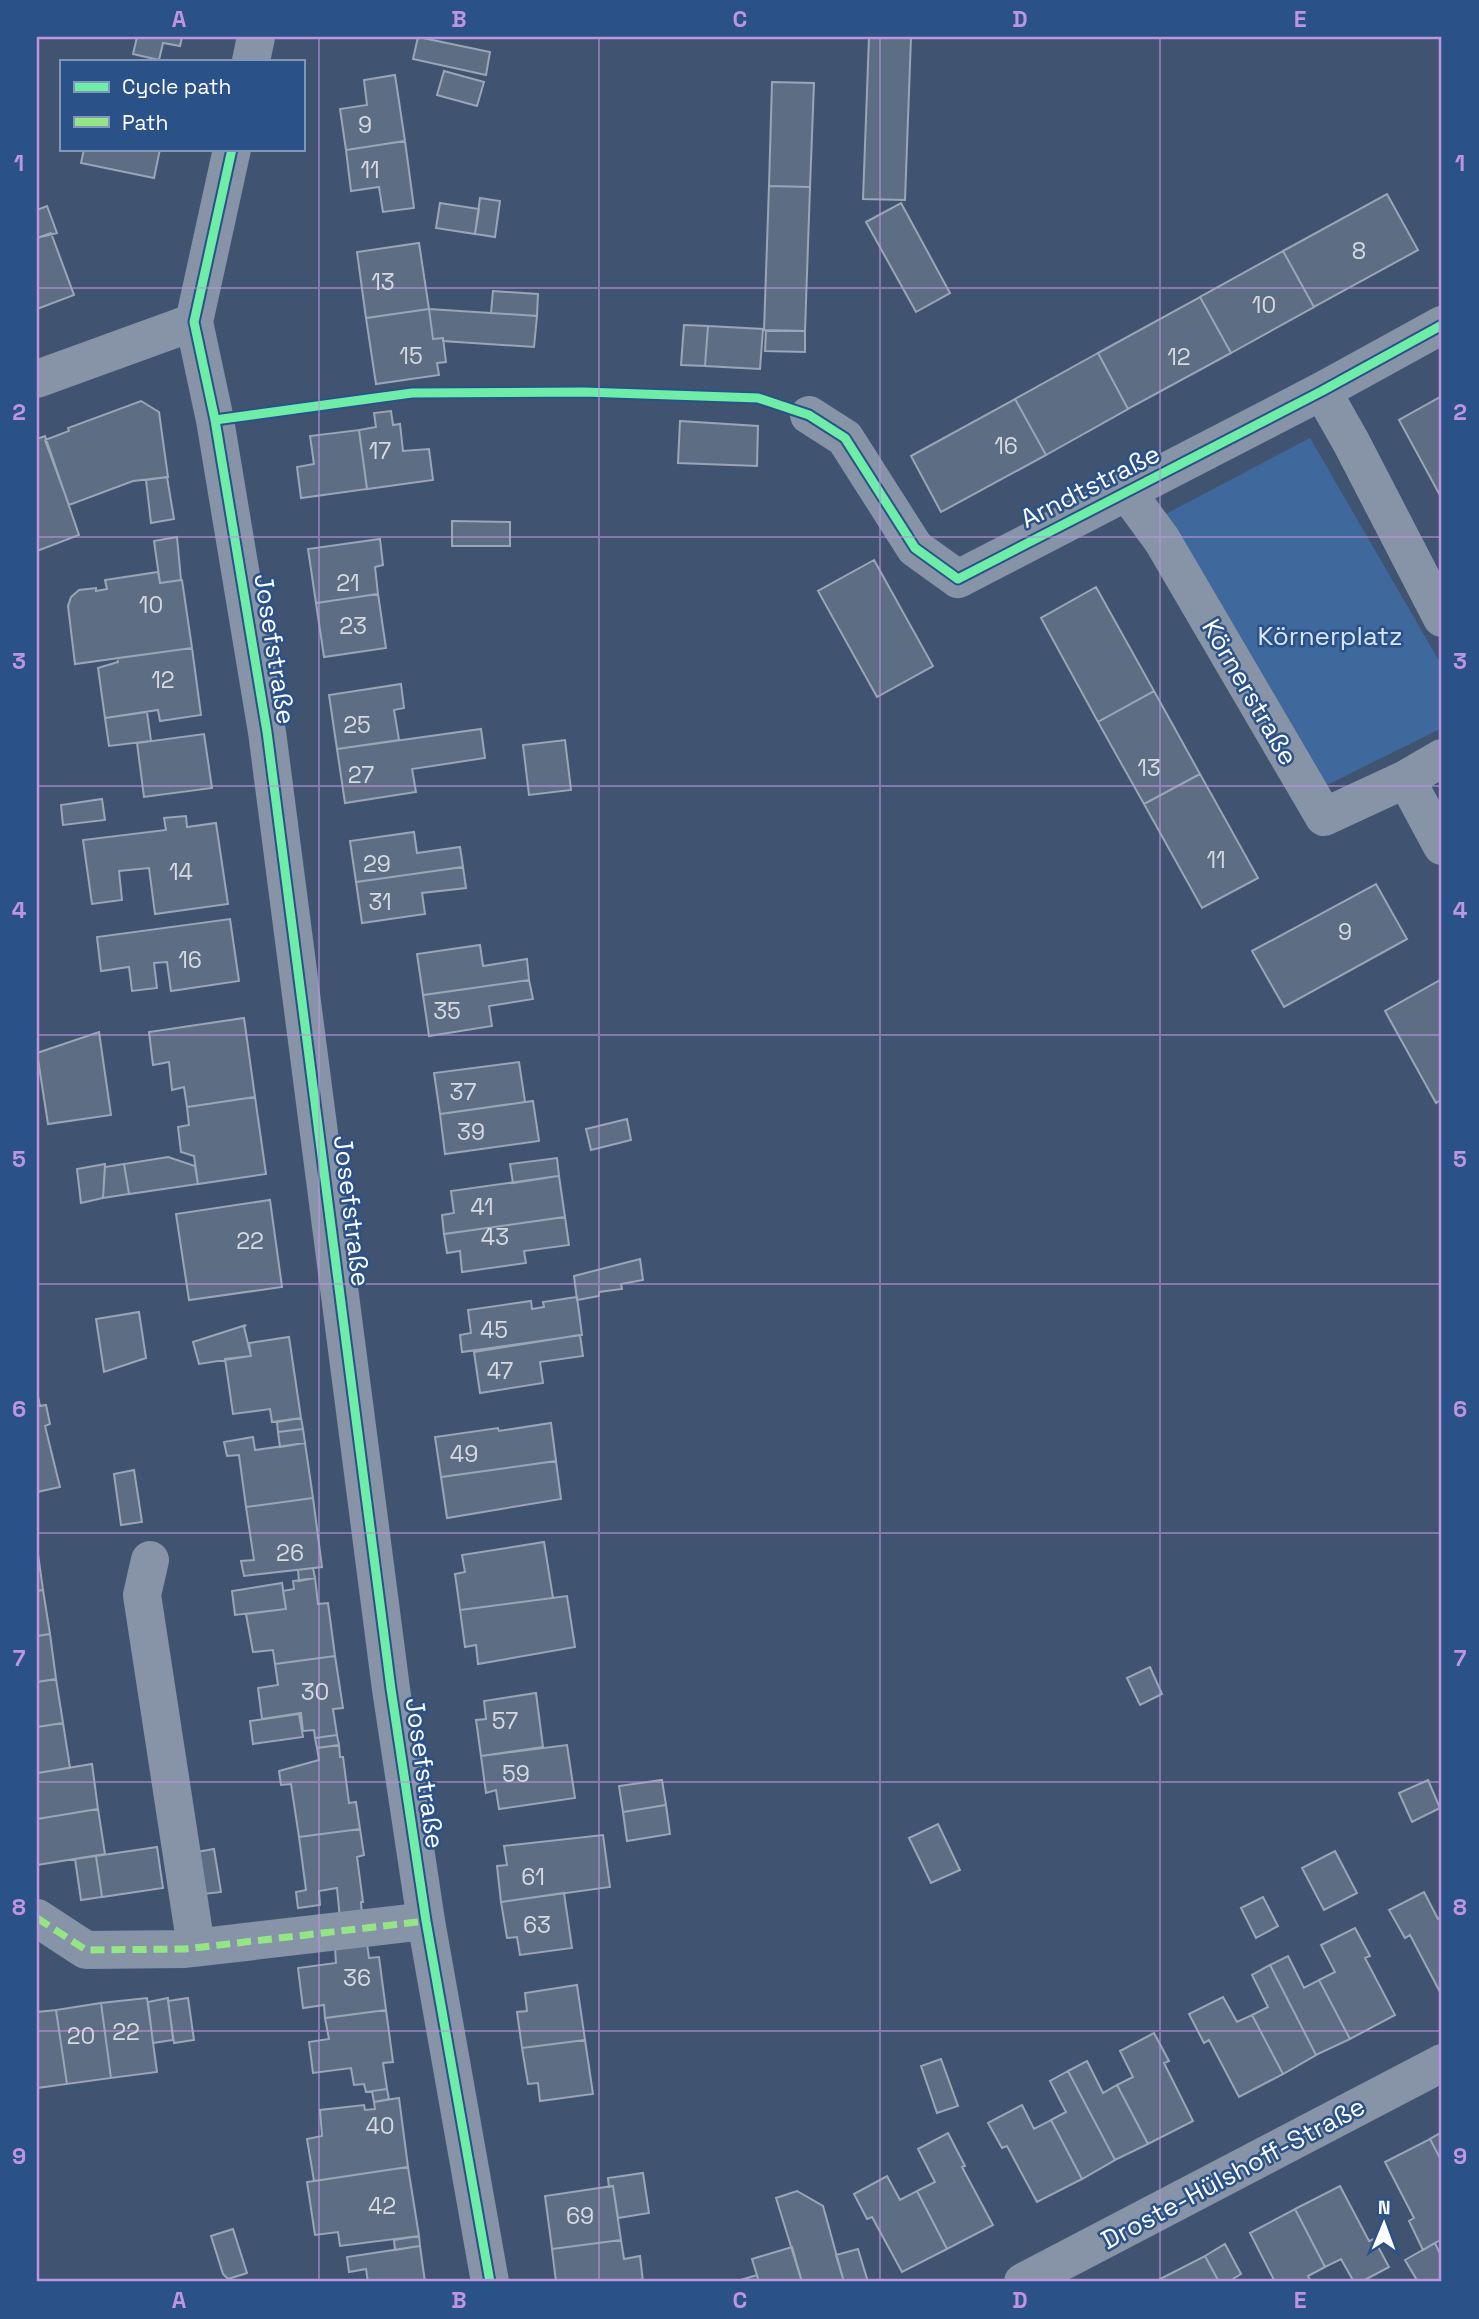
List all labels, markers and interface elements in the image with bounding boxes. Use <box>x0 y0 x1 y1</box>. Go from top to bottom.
text: A <box>172 4 187 34</box>
text: B <box>451 4 467 34</box>
text: C <box>733 4 747 34</box>
text: D <box>1012 4 1028 34</box>
text: E <box>1294 4 1306 34</box>
legend <box>60 60 304 150</box>
text: Cycle path <box>122 73 231 100</box>
text: Path <box>122 109 168 136</box>
house number: 9 <box>358 110 372 140</box>
text: 1 <box>14 148 24 178</box>
text: 1 <box>1455 148 1465 178</box>
house number: 11 <box>360 155 380 185</box>
house number: 8 <box>1352 236 1366 266</box>
house number: 13 <box>371 267 395 297</box>
house number: 10 <box>1252 290 1276 320</box>
house number: 15 <box>399 341 423 371</box>
house number: 12 <box>1167 342 1191 372</box>
text: 2 <box>12 397 26 427</box>
text: 2 <box>1453 397 1467 427</box>
house number: 16 <box>994 431 1018 461</box>
house number: 17 <box>369 436 391 466</box>
street label: Arndtstraße <box>1014 436 1166 536</box>
house number: 21 <box>336 568 360 598</box>
street label: Josefstraße <box>246 571 304 727</box>
house number: 10 <box>139 590 163 620</box>
house number: 23 <box>339 611 367 641</box>
street label: Körnerstraße <box>1194 613 1306 771</box>
park label: Körnerplatz <box>1257 619 1403 653</box>
text: 3 <box>12 646 26 676</box>
text: 3 <box>1453 646 1467 676</box>
house number: 12 <box>151 665 175 695</box>
house number: 25 <box>343 710 371 740</box>
house number: 13 <box>1137 753 1161 783</box>
house number: 27 <box>348 760 374 790</box>
house number: 11 <box>1206 845 1226 875</box>
house number: 29 <box>363 849 391 879</box>
house number: 14 <box>169 857 193 887</box>
house number: 31 <box>368 887 392 917</box>
text: 4 <box>12 895 27 925</box>
text: 4 <box>1453 895 1468 925</box>
house number: 9 <box>1338 917 1352 947</box>
house number: 16 <box>178 945 202 975</box>
house number: 35 <box>433 996 461 1026</box>
house number: 37 <box>450 1077 476 1107</box>
house number: 39 <box>457 1117 485 1147</box>
street label: Josefstraße <box>326 1133 378 1289</box>
text: 5 <box>12 1144 26 1174</box>
text: 5 <box>1453 1144 1467 1174</box>
house number: 41 <box>470 1192 494 1222</box>
house number: 43 <box>481 1222 509 1252</box>
house number: 22 <box>236 1226 264 1256</box>
house number: 45 <box>480 1315 508 1345</box>
house number: 47 <box>487 1356 513 1386</box>
text: 6 <box>12 1394 26 1424</box>
text: 6 <box>1453 1394 1467 1424</box>
house number: 49 <box>450 1439 478 1469</box>
house number: 26 <box>276 1538 304 1568</box>
text: 7 <box>13 1643 26 1673</box>
text: 7 <box>1454 1643 1467 1673</box>
house number: 30 <box>301 1677 329 1707</box>
street label: Josefstraße <box>398 1695 452 1851</box>
house number: 57 <box>492 1706 518 1736</box>
house number: 59 <box>502 1759 530 1789</box>
house number: 61 <box>521 1862 545 1892</box>
text: 8 <box>12 1892 26 1922</box>
text: 8 <box>1453 1892 1467 1922</box>
house number: 63 <box>523 1910 551 1940</box>
house number: 36 <box>343 1963 371 1993</box>
house number: 22 <box>112 2017 140 2047</box>
house number: 20 <box>67 2021 95 2051</box>
street label: Droste-Hülshoff-Straße <box>1095 2089 1371 2257</box>
house number: 40 <box>365 2111 395 2141</box>
text: 9 <box>12 2141 26 2171</box>
text: 9 <box>1453 2141 1467 2171</box>
north arrow <box>1350 2190 1420 2260</box>
house number: 42 <box>368 2191 396 2221</box>
text: N <box>1378 2195 1391 2220</box>
house number: 69 <box>566 2201 594 2231</box>
text: A <box>172 2285 187 2315</box>
text: B <box>451 2285 467 2315</box>
text: C <box>733 2285 747 2315</box>
text: D <box>1012 2285 1028 2315</box>
text: E <box>1294 2285 1306 2315</box>

